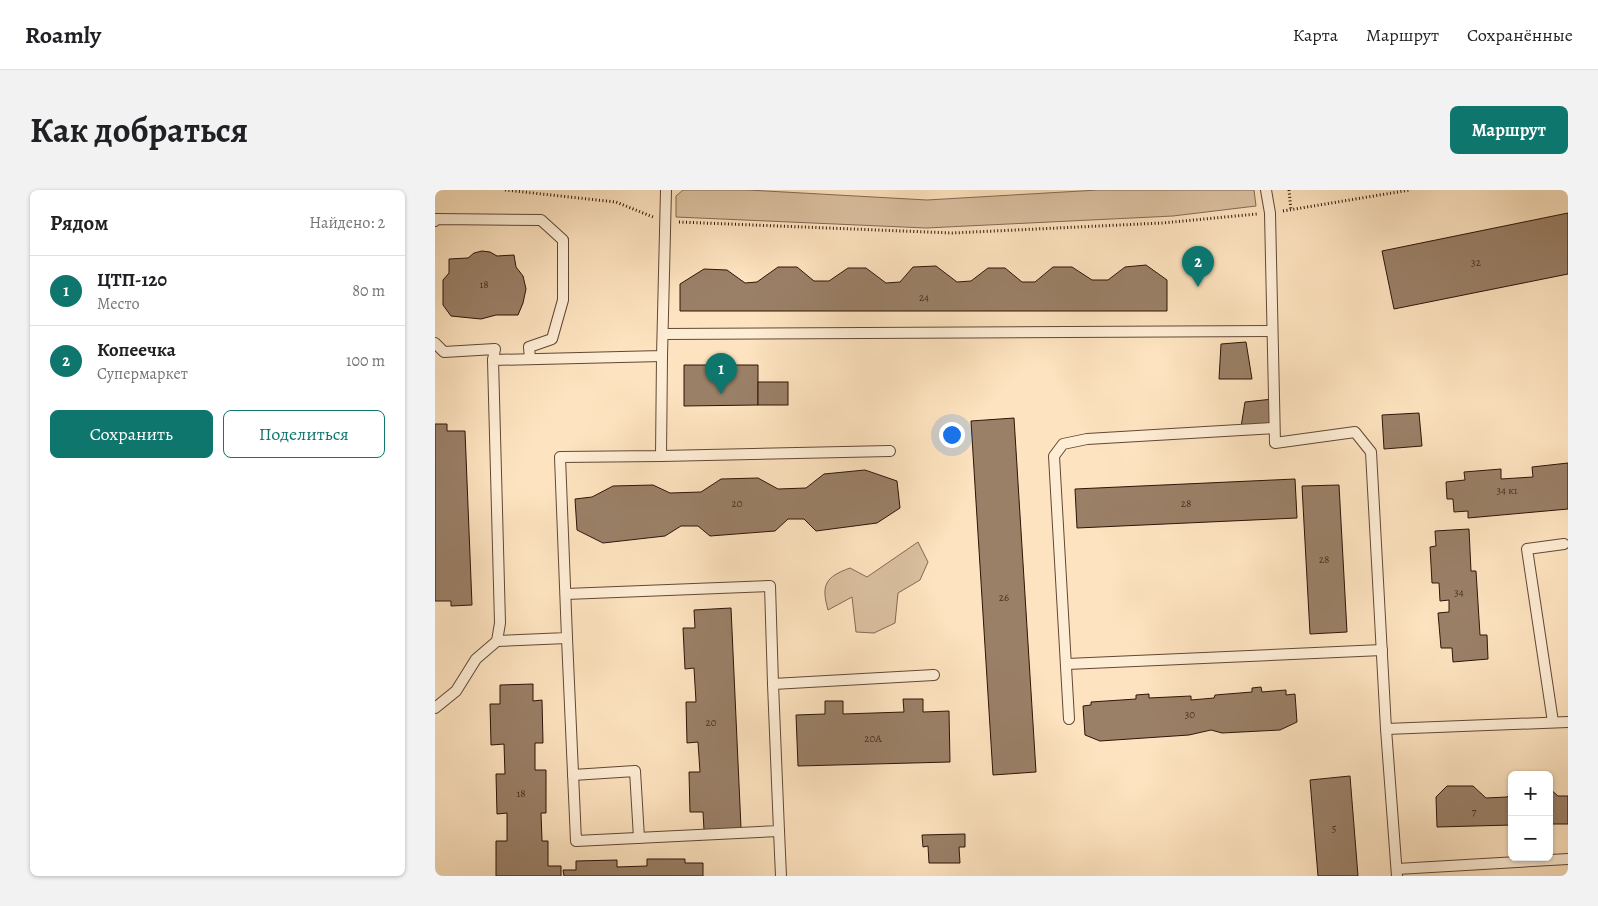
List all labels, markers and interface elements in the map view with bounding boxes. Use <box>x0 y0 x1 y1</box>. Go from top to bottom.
text: Roamly <box>25 19 101 51</box>
text: Карта <box>1293 23 1338 47</box>
text: Маршрут <box>1366 23 1439 47</box>
text: Сохранённые <box>1467 23 1573 47</box>
text: Как добраться <box>30 106 248 154</box>
button: Маршрут <box>1450 106 1568 154</box>
text: Рядом <box>50 209 108 237</box>
text: Найдено: 2 <box>309 212 385 234</box>
pin: 2 <box>1182 246 1214 287</box>
house number: 32 <box>1471 255 1481 270</box>
text: ЦТП-120 <box>97 267 167 293</box>
house number: 18 <box>479 277 489 292</box>
text: 1 <box>63 280 69 302</box>
text: 80 m <box>352 280 385 302</box>
house number: 24 <box>919 290 929 305</box>
text: Место <box>97 293 140 315</box>
text: Копеечка <box>97 337 176 363</box>
text: 2 <box>62 350 70 372</box>
text: 100 m <box>346 350 385 372</box>
pin: 1 <box>705 353 737 394</box>
text: Супермаркет <box>97 363 188 385</box>
button: Сохранить <box>50 410 213 458</box>
button: Поделиться <box>223 410 385 458</box>
your location <box>939 422 965 448</box>
house number: 34 к1 <box>1496 483 1518 498</box>
house number: 20 <box>731 496 743 511</box>
house number: 28 <box>1181 496 1191 511</box>
house number: 28 <box>1319 552 1329 567</box>
house number: 34 <box>1454 585 1464 600</box>
house number: 26 <box>999 590 1009 605</box>
house number: 30 <box>1185 707 1195 722</box>
house number: 20 <box>705 715 717 730</box>
house number: 20А <box>864 731 882 746</box>
map controls <box>1508 771 1553 861</box>
button: + <box>1508 771 1553 816</box>
house number: 18 <box>516 786 526 801</box>
house number: 7 <box>1472 804 1477 819</box>
button: − <box>1508 816 1553 861</box>
house number: 5 <box>1332 821 1337 836</box>

